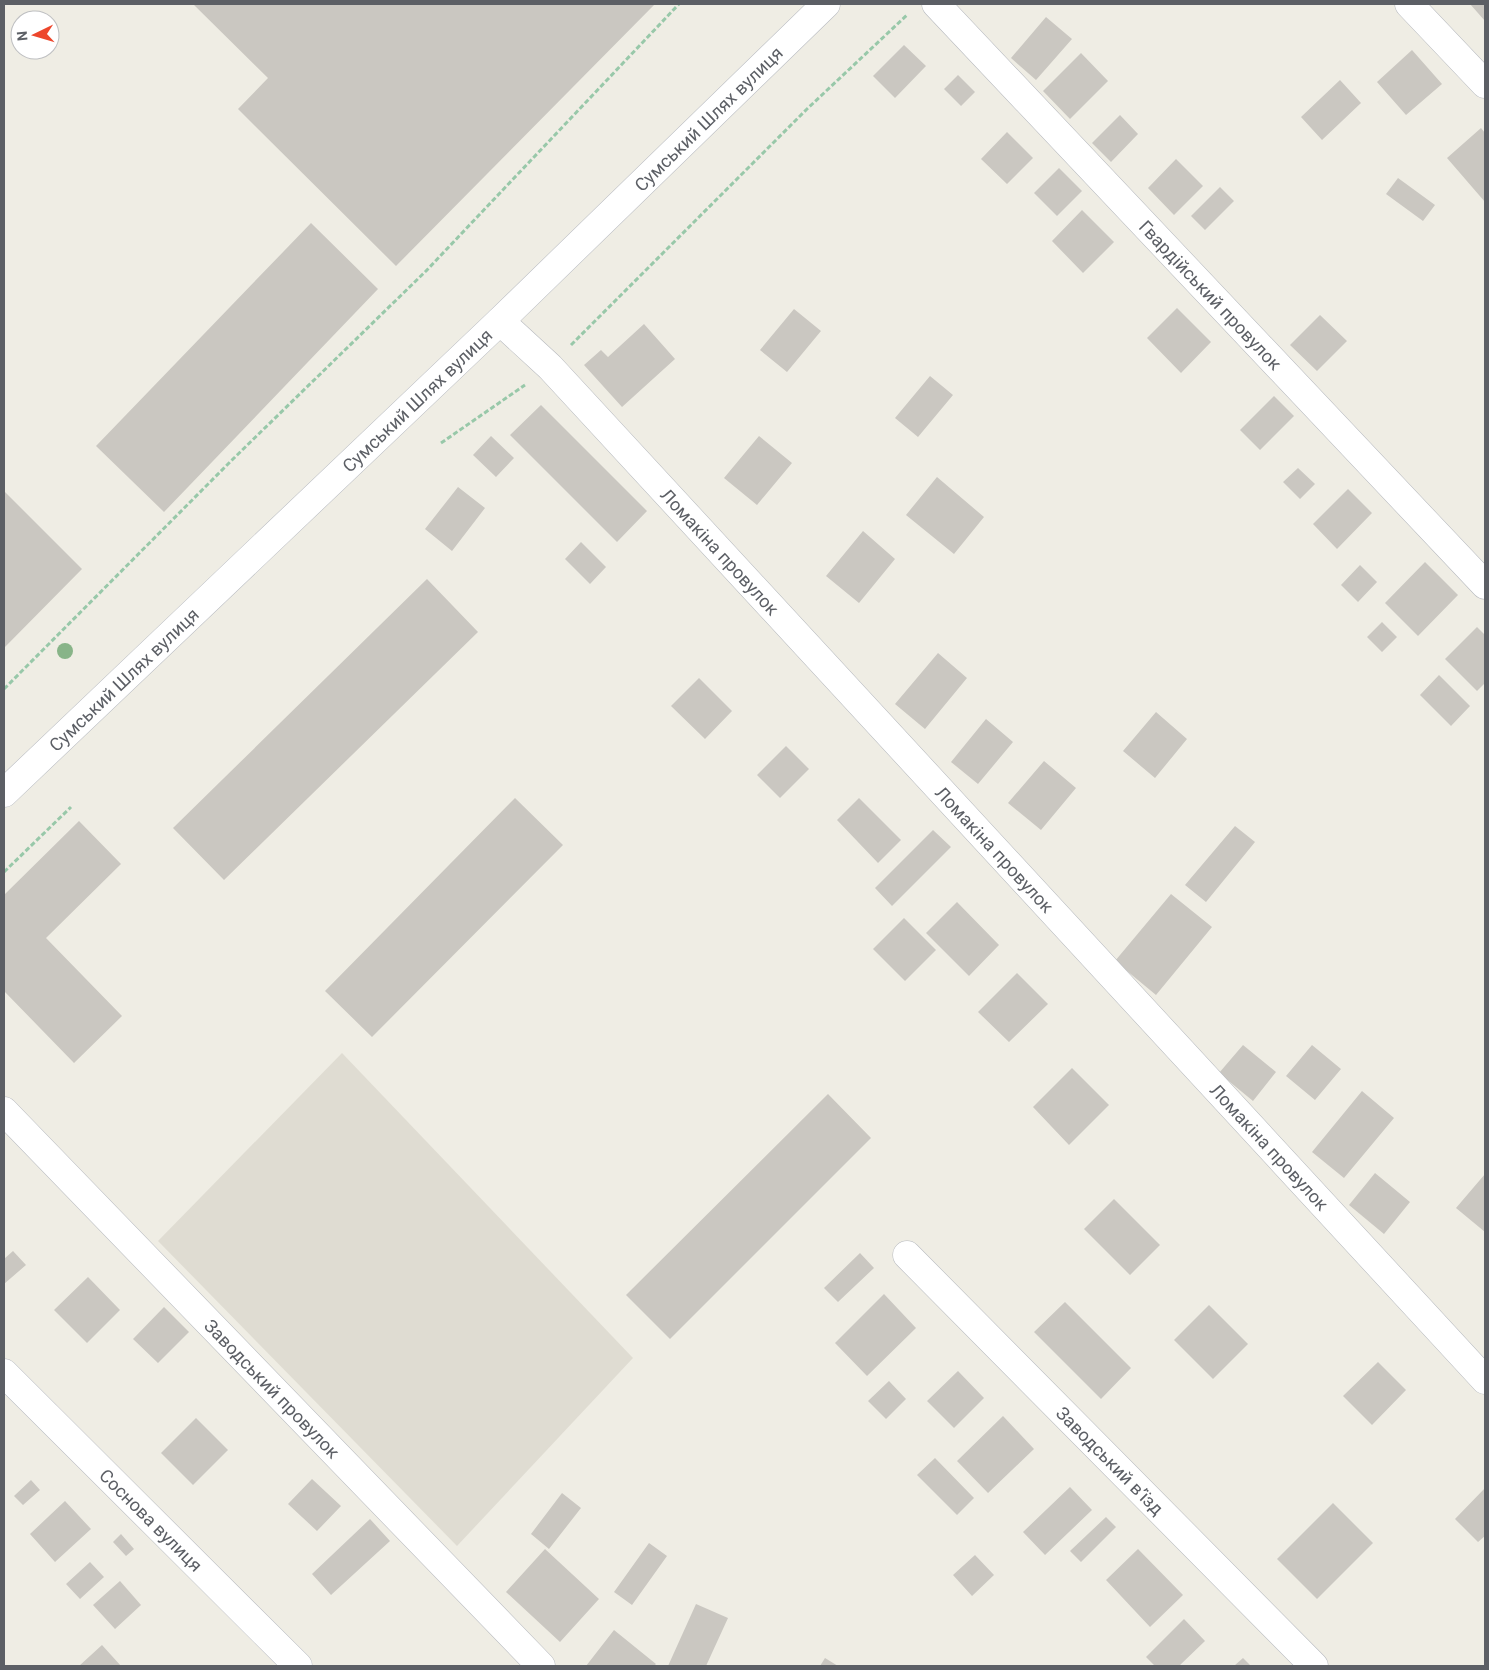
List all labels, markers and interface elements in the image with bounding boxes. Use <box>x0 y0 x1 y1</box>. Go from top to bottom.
north arrow <box>10 10 60 60</box>
text: N <box>14 31 30 42</box>
street label: Сумський Шлях вулиця <box>630 42 787 195</box>
street label: Гвардійський провулок <box>1135 216 1286 374</box>
street label: Сумський Шлях вулиця <box>338 324 496 476</box>
street label: Ломакіна провулок <box>657 484 784 619</box>
street label: Сумський Шлях вулиця <box>44 603 203 755</box>
street label: Ломакіна провулок <box>931 782 1059 917</box>
street label: Ломакіна провулок <box>1206 1079 1333 1214</box>
street label: Заводський провулок <box>201 1315 344 1462</box>
street label: Заводський в’їзд <box>1052 1402 1168 1519</box>
street label: Соснова вулиця <box>96 1464 207 1575</box>

